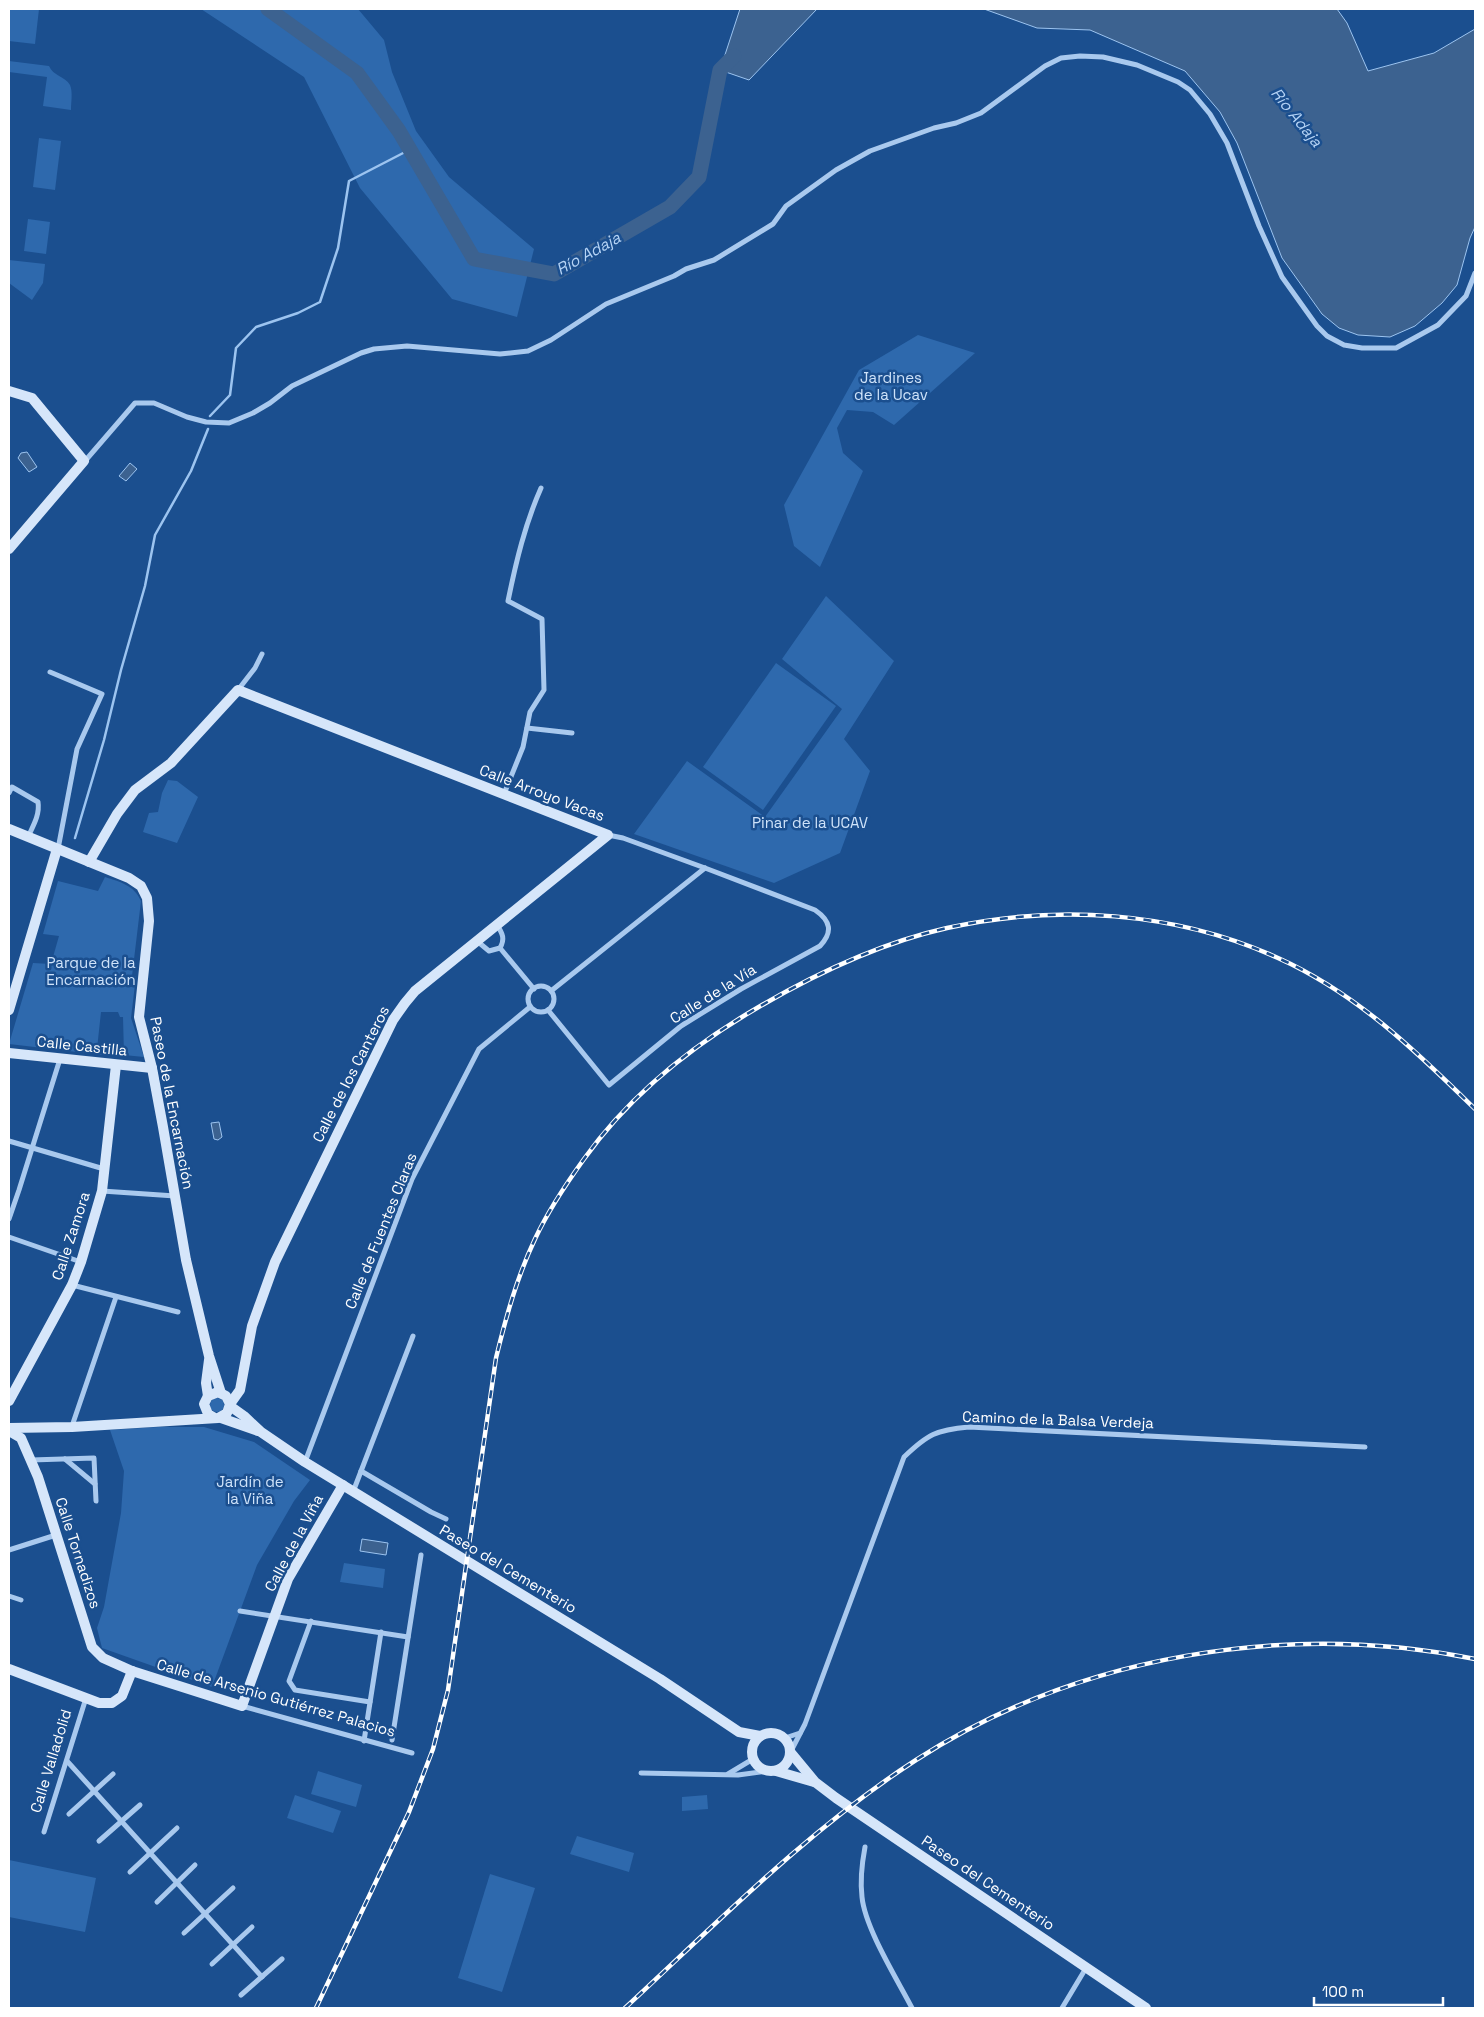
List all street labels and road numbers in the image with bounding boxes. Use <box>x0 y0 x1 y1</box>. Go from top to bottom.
street label: Calle Arroyo Vacas <box>477 760 608 825</box>
street label: Calle de la Vía <box>666 959 760 1028</box>
street label: Calle de los Canteros <box>308 1002 393 1145</box>
street label: Paseo de la Encarnación <box>146 1015 199 1191</box>
street label: Calle Castilla <box>36 1031 129 1060</box>
street label: Calle de Fuentes Claras <box>340 1150 421 1312</box>
street label: Calle Zamora <box>47 1189 94 1282</box>
street label: Camino de la Balsa Verdeja <box>962 1407 1155 1432</box>
street label: Calle de la Viña <box>260 1491 327 1595</box>
street label: Calle Tornadizos <box>52 1495 105 1611</box>
street label: Paseo del Cementerio <box>436 1520 580 1617</box>
street label: Calle de Arsenio Gutiérrez Palacios <box>155 1654 398 1741</box>
street label: Calle Valladolid <box>26 1707 75 1815</box>
street label: Paseo del Cementerio <box>918 1831 1059 1934</box>

